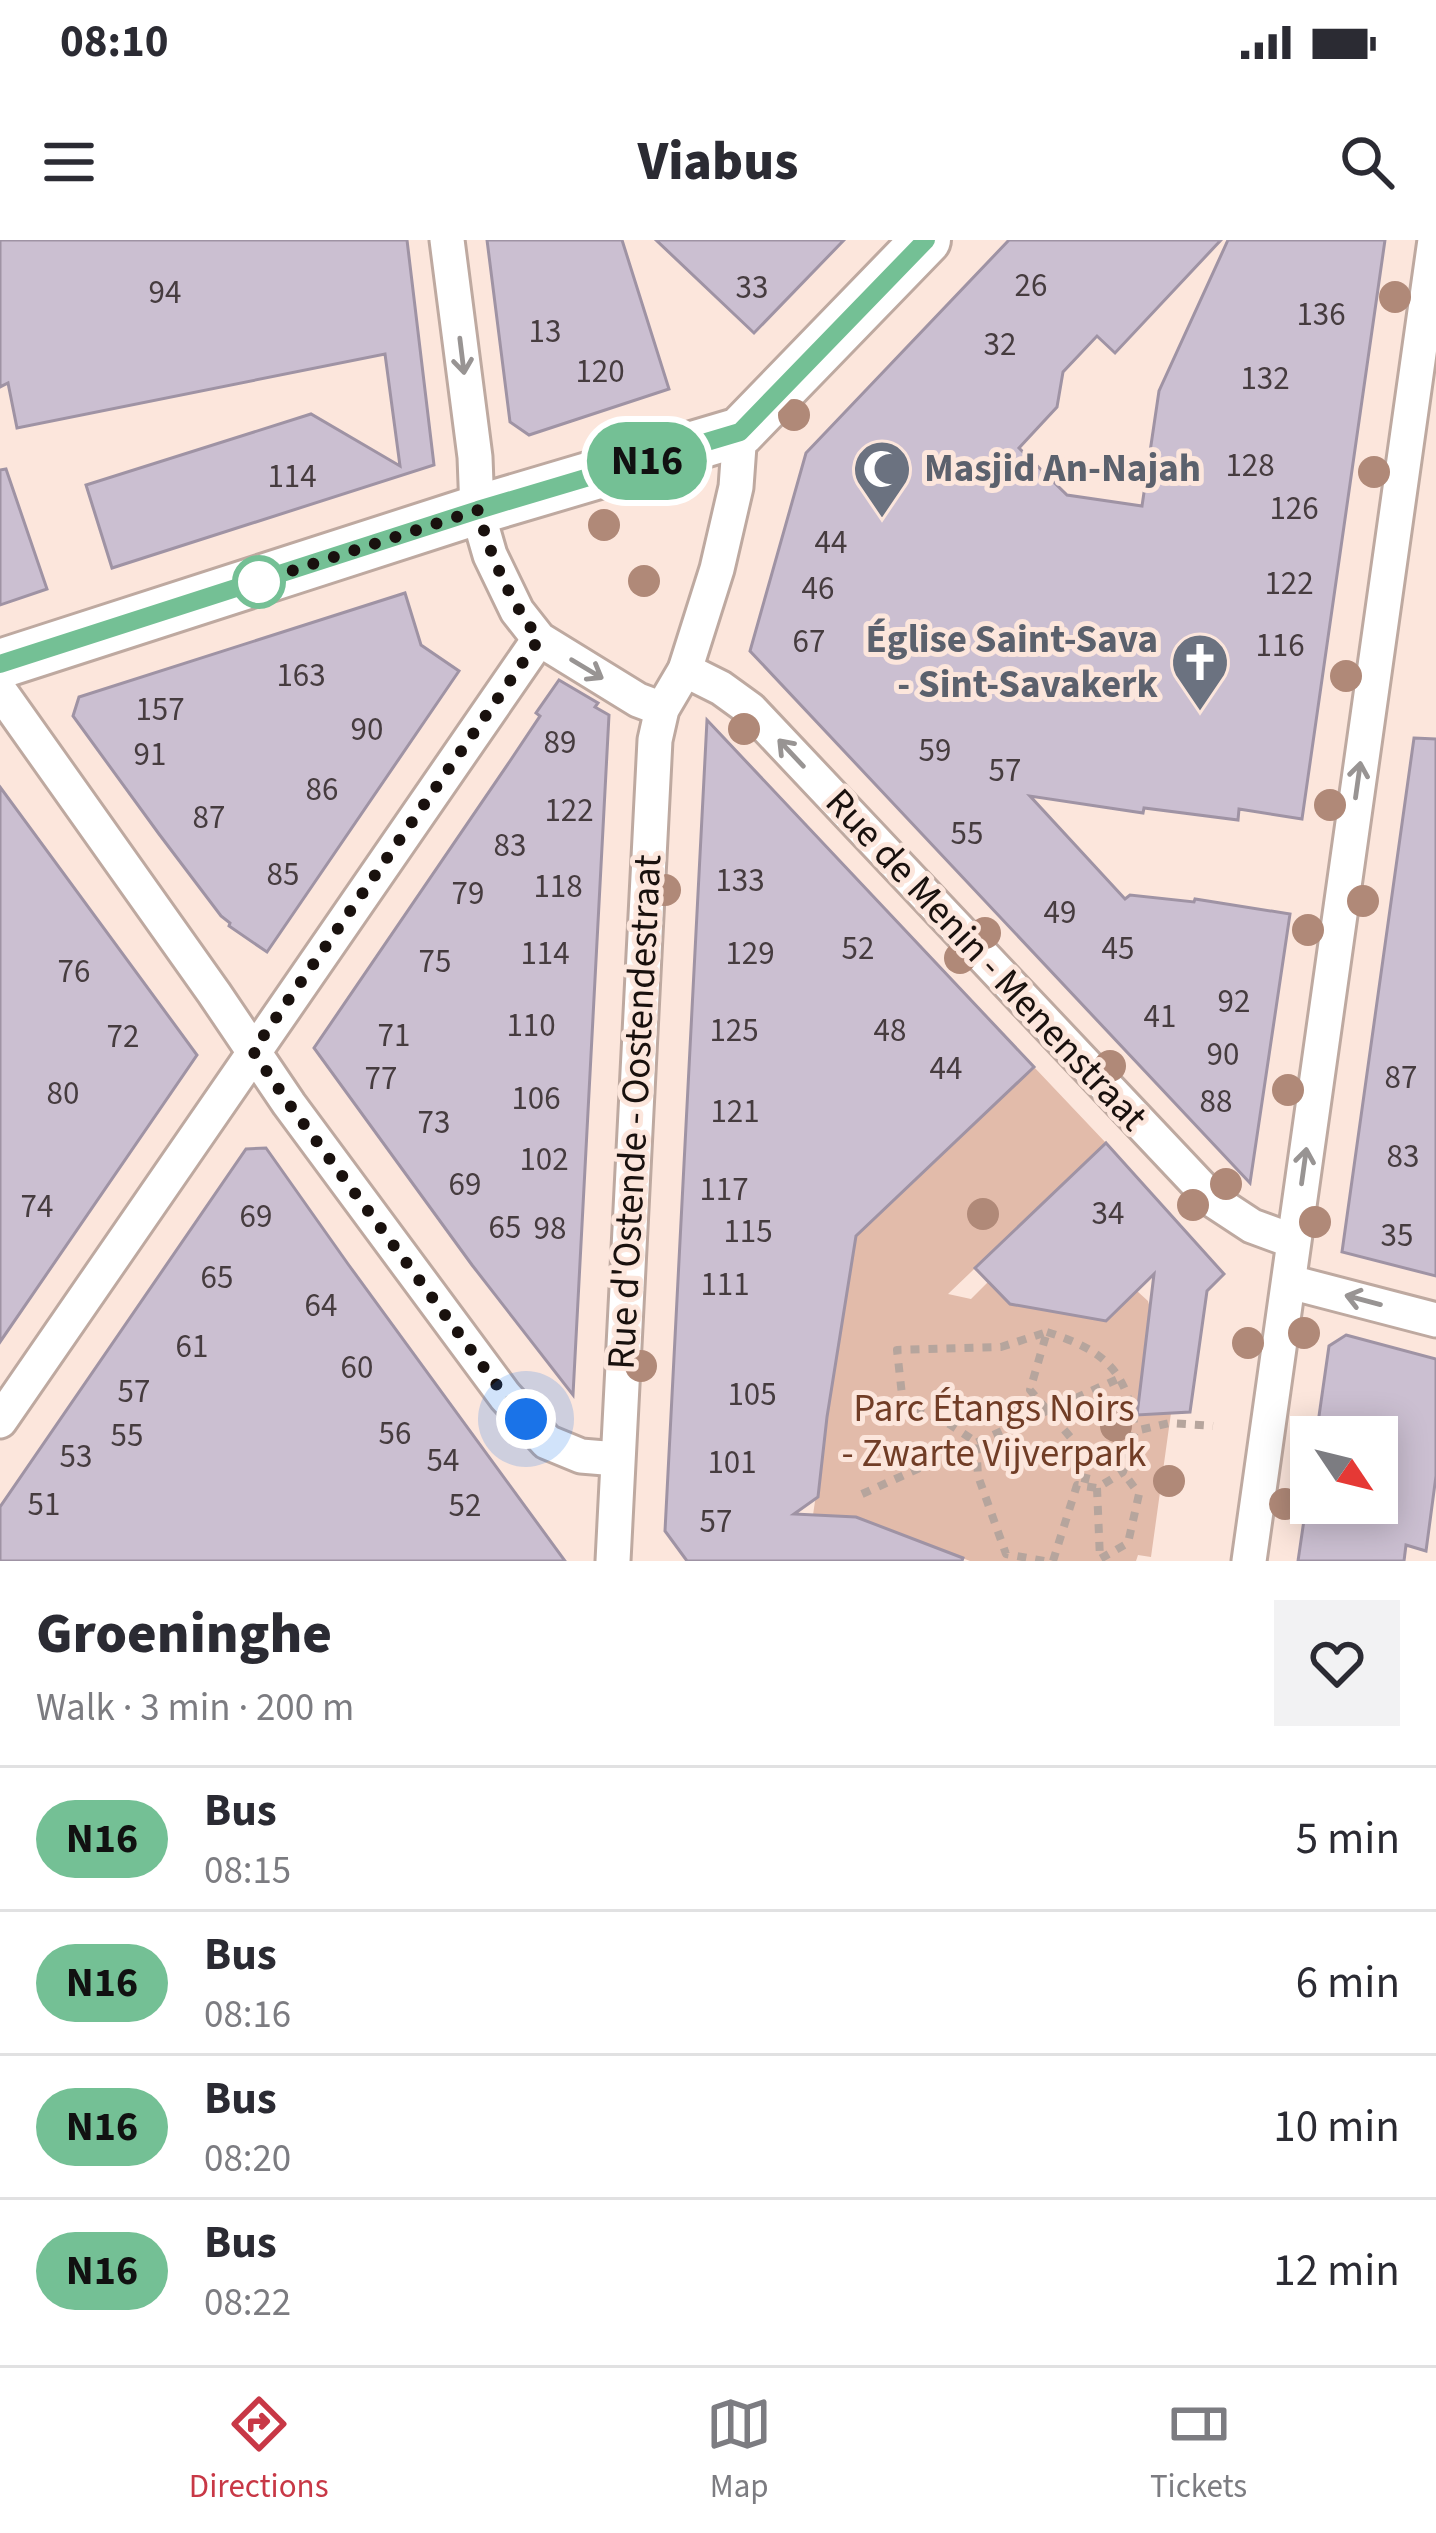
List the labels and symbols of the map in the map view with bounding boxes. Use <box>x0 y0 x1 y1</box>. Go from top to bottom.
house number: 26 <box>1015 262 1047 309</box>
house number: 33 <box>736 264 768 311</box>
house number: 94 <box>149 269 181 316</box>
house number: 136 <box>1296 291 1346 338</box>
house number: 13 <box>529 308 561 355</box>
house number: 32 <box>984 321 1016 368</box>
one-way arrow <box>451 336 474 375</box>
house number: 120 <box>575 348 625 395</box>
house number: 132 <box>1240 355 1290 402</box>
line badge: N16 <box>578 422 716 500</box>
mosque icon: Masjid An-Najah <box>851 438 913 520</box>
place label: Masjid An-Najah <box>924 441 1201 497</box>
house number: 128 <box>1225 442 1275 489</box>
house number: 114 <box>267 453 317 500</box>
house number: 126 <box>1269 485 1319 532</box>
house number: 44 <box>815 519 847 566</box>
unlabelled marker <box>234 557 284 607</box>
house number: 122 <box>1264 560 1314 607</box>
house number: 46 <box>802 565 834 612</box>
place label: Église Saint-Sava - Sint-Savakerk <box>865 612 1159 713</box>
house number: 67 <box>793 618 825 665</box>
house number: 116 <box>1255 622 1305 669</box>
church icon: Église Saint-Sava - Sint-Savakerk <box>1169 631 1231 713</box>
house number: 163 <box>276 652 326 699</box>
one-way arrow <box>569 657 604 681</box>
house number: 157 <box>135 686 185 733</box>
house number: 90 <box>351 706 383 753</box>
house number: 89 <box>544 719 576 766</box>
house number: 59 <box>919 727 951 774</box>
house number: 91 <box>134 731 166 778</box>
one-way arrow <box>778 739 806 768</box>
house number: 57 <box>989 747 1021 794</box>
one-way arrow <box>1347 761 1370 800</box>
house number: 86 <box>306 766 338 813</box>
street label: Rue de Menin - Menenstraat <box>812 776 1160 1144</box>
house number: 122 <box>544 787 594 834</box>
house number: 87 <box>193 794 225 841</box>
house number: 55 <box>951 810 983 857</box>
house number: 83 <box>494 822 526 869</box>
house number: 85 <box>267 851 299 898</box>
street label: Rue d'Ostende - Oostendestraat <box>594 853 676 1371</box>
house number: 133 <box>715 857 765 904</box>
house number: 118 <box>533 863 583 910</box>
house number: 79 <box>452 870 484 917</box>
house number: 49 <box>1044 889 1076 936</box>
house number: 52 <box>842 925 874 972</box>
house number: 45 <box>1102 925 1134 972</box>
house number: 114 <box>520 930 570 977</box>
house number: 129 <box>725 930 775 977</box>
house number: 75 <box>419 938 451 985</box>
house number: 76 <box>58 948 90 995</box>
house number: 92 <box>1218 978 1250 1025</box>
house number: 41 <box>1144 993 1176 1040</box>
house number: 110 <box>506 1002 556 1049</box>
house number: 125 <box>709 1007 759 1054</box>
house number: 48 <box>874 1007 906 1054</box>
house number: 71 <box>378 1012 410 1059</box>
house number: 72 <box>107 1013 139 1060</box>
house number: 90 <box>1207 1031 1239 1078</box>
house number: 44 <box>930 1045 962 1092</box>
house number: 87 <box>1385 1054 1417 1101</box>
house number: 77 <box>365 1055 397 1102</box>
house number: 80 <box>47 1070 79 1117</box>
house number: 106 <box>511 1075 561 1122</box>
house number: 88 <box>1200 1078 1232 1125</box>
house number: 121 <box>710 1088 760 1135</box>
house number: 73 <box>418 1099 450 1146</box>
house number: 83 <box>1387 1133 1419 1180</box>
house number: 102 <box>519 1136 569 1183</box>
one-way arrow <box>1293 1147 1316 1186</box>
house number: 69 <box>449 1161 481 1208</box>
house number: 117 <box>699 1166 749 1213</box>
house number: 74 <box>21 1183 53 1230</box>
house number: 34 <box>1092 1190 1124 1237</box>
house number: 69 <box>240 1193 272 1240</box>
house number: 65 <box>489 1204 521 1251</box>
house number: 98 <box>534 1205 566 1252</box>
house number: 115 <box>723 1208 773 1255</box>
house number: 35 <box>1381 1212 1413 1259</box>
house number: 65 <box>201 1254 233 1301</box>
house number: 111 <box>700 1261 750 1308</box>
house number: 64 <box>305 1282 337 1329</box>
one-way arrow <box>1345 1288 1383 1310</box>
house number: 61 <box>176 1323 208 1370</box>
house number: 60 <box>341 1344 373 1391</box>
house number: 57 <box>118 1368 150 1415</box>
house number: 105 <box>727 1371 777 1418</box>
park label: Parc Étangs Noirs - Zwarte Vijverpark <box>842 1381 1146 1482</box>
your location <box>496 1389 556 1449</box>
house number: 56 <box>379 1410 411 1457</box>
house number: 55 <box>111 1412 143 1459</box>
north arrow <box>1290 1416 1398 1524</box>
house number: 53 <box>60 1433 92 1480</box>
house number: 54 <box>427 1437 459 1484</box>
house number: 101 <box>707 1439 757 1486</box>
house number: 51 <box>28 1481 60 1528</box>
house number: 52 <box>449 1482 481 1529</box>
house number: 57 <box>700 1498 732 1545</box>

